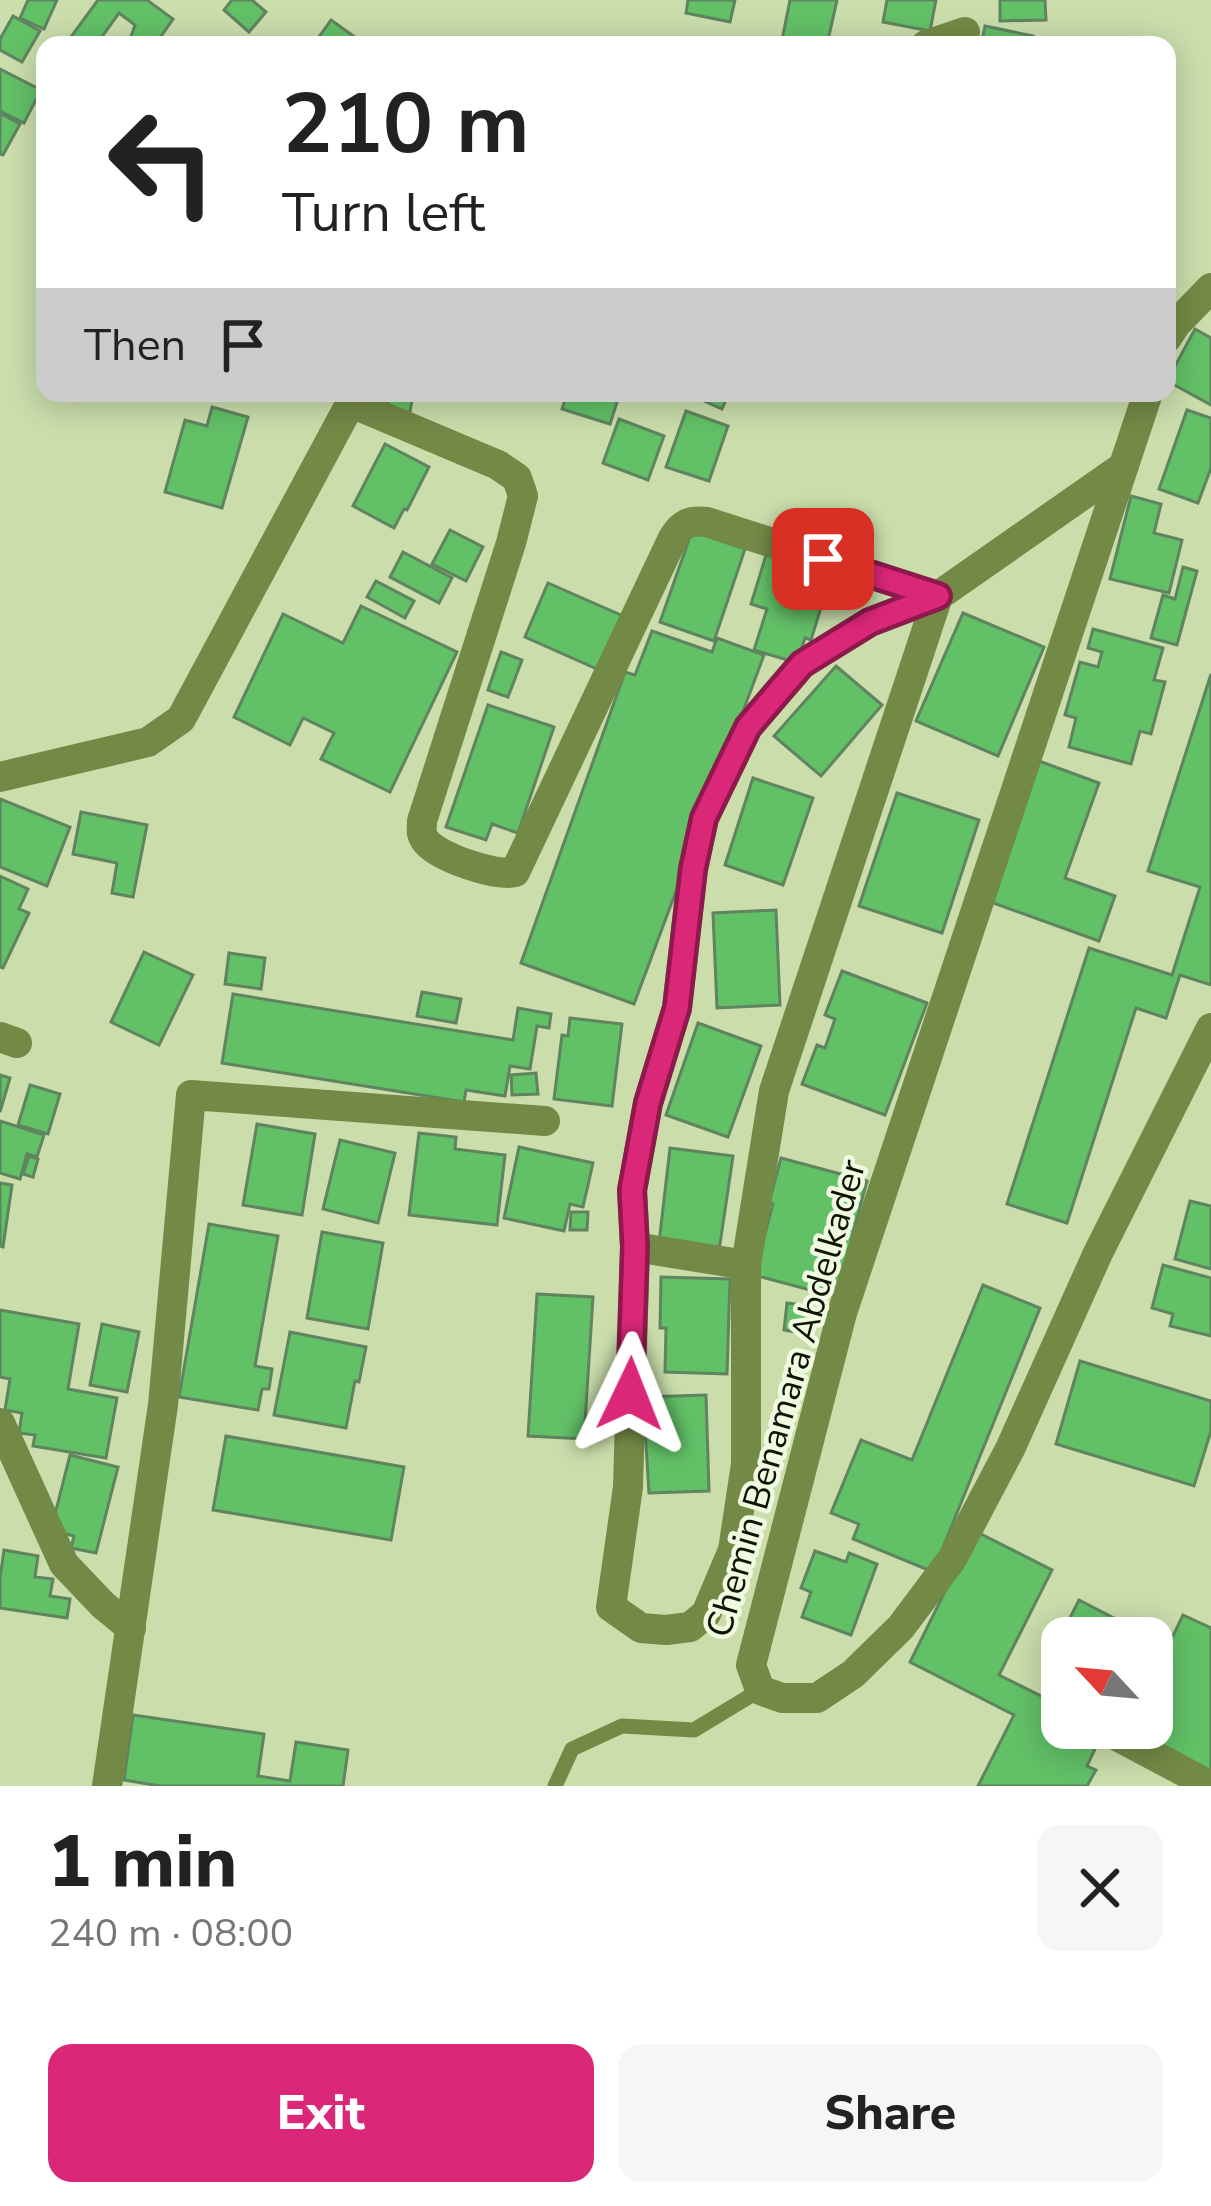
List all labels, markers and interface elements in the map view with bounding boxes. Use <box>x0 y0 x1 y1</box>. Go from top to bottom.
text: 210 m <box>282 67 530 182</box>
icon: left <box>84 84 240 240</box>
text: Turn left <box>282 176 485 250</box>
icon: arrive <box>210 312 276 378</box>
text: Then <box>84 315 186 376</box>
pin <box>772 508 874 610</box>
icon: arrive <box>790 526 856 592</box>
street label: Chemin Benamara Abdelkader <box>695 1154 878 1643</box>
position arrow <box>567 1331 693 1457</box>
north arrow <box>1041 1617 1173 1749</box>
map controls <box>1041 1617 1173 1749</box>
text: 1 min <box>48 1813 237 1911</box>
button: close <box>1037 1825 1163 1951</box>
text: 240 m · 08:00 <box>48 1907 293 1960</box>
button: Exit <box>48 2044 594 2182</box>
button: Share <box>618 2044 1163 2182</box>

